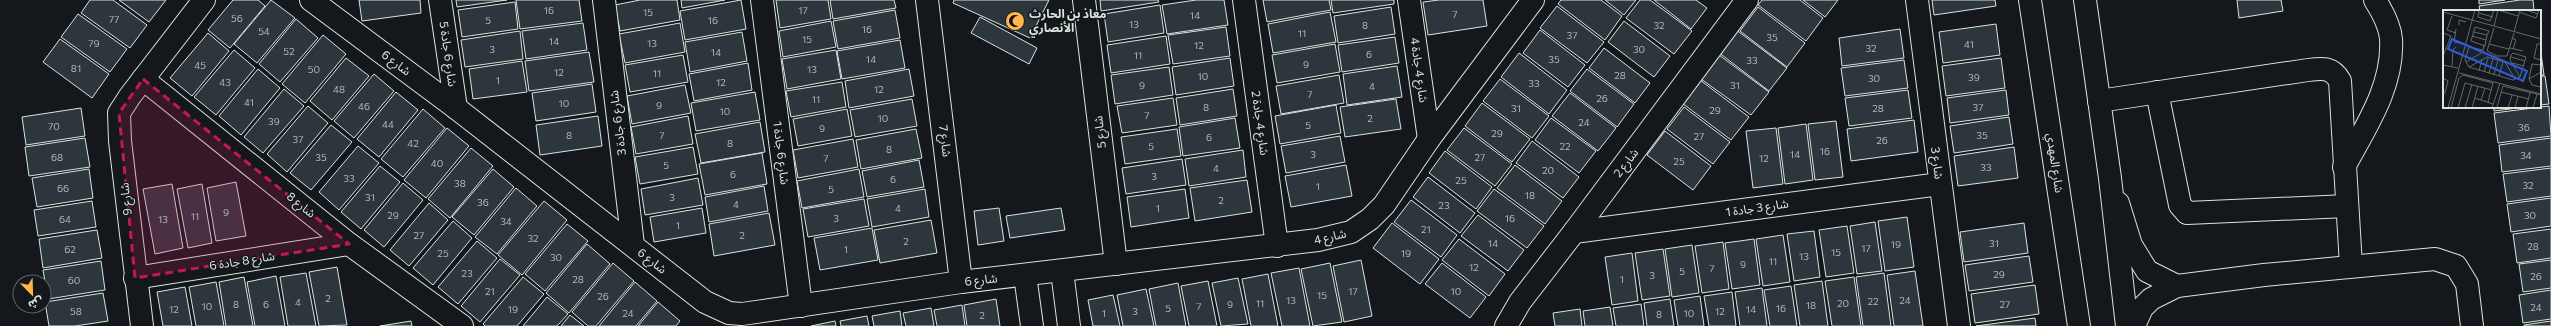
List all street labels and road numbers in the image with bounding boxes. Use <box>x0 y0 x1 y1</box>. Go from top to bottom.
street label: شارع 6 جادة 5 <box>435 20 460 88</box>
street label: شارع 4 جادة 4 <box>1406 36 1432 104</box>
street label: شارع 6 <box>377 47 414 80</box>
street label: شارع 6 جادة 3 <box>606 89 631 157</box>
street label: شارع 4 جادة 2 <box>1247 90 1272 157</box>
street label: شارع 5 <box>1090 115 1111 149</box>
street label: شارع 6 جادة 1 <box>768 120 793 186</box>
street label: شارع 7 <box>934 124 955 158</box>
street label: شارع المهدي <box>2041 132 2067 194</box>
street label: شارع 2 <box>1610 145 1643 181</box>
street label: شارع 3 <box>1926 146 1947 180</box>
street label: شارع 9 <box>116 182 137 216</box>
street label: شارع 8 <box>283 188 319 222</box>
street label: شارع 3 جادة 1 <box>1724 196 1790 221</box>
street label: شارع 4 <box>1312 226 1348 249</box>
street label: شارع 6 <box>633 245 670 278</box>
street label: شارع 8 جادة 6 <box>208 248 276 275</box>
street label: شارع 6 <box>964 270 998 291</box>

